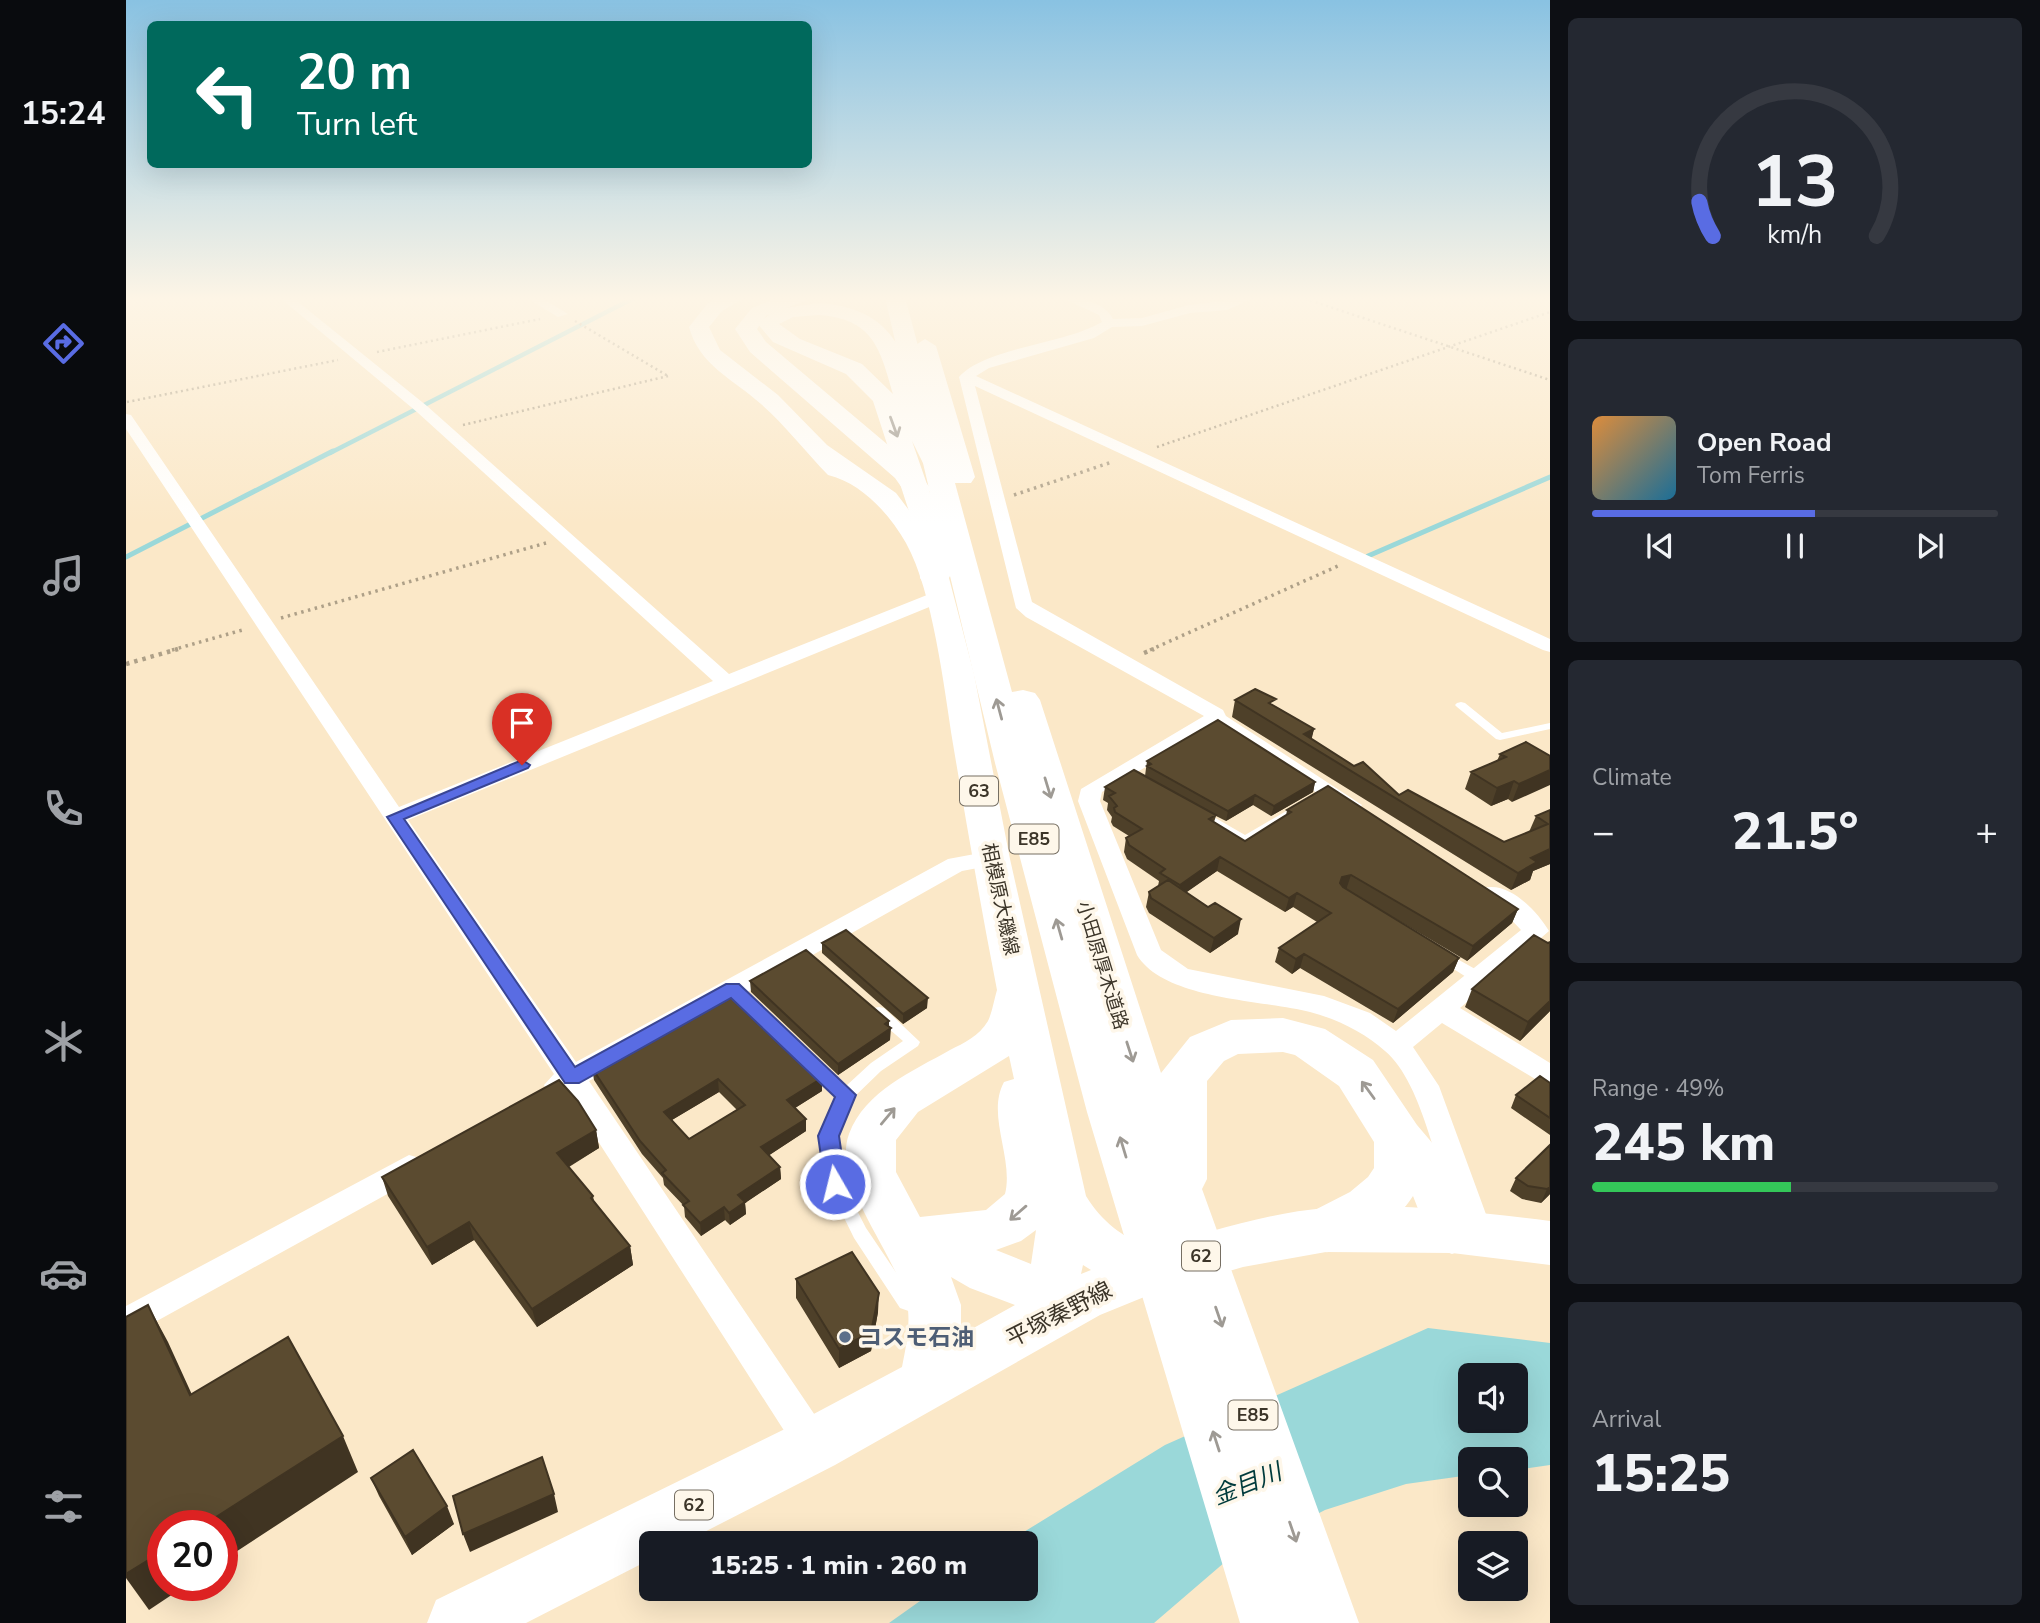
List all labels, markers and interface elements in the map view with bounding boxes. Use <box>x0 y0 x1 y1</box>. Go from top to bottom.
text: 20 m <box>297 39 412 106</box>
icon: left <box>182 49 273 140</box>
text: 15:24 <box>21 92 105 135</box>
text: Turn left <box>297 103 417 146</box>
text: 13 <box>1751 132 1839 232</box>
text: km/h <box>1767 217 1823 251</box>
icon: directions <box>39 319 88 368</box>
one-way arrow <box>889 415 902 437</box>
text: Open Road <box>1697 425 1832 460</box>
text: Tom Ferris <box>1697 460 1805 491</box>
icon: previous <box>1641 527 1679 565</box>
icon: pause <box>1776 527 1814 565</box>
icon: next <box>1911 527 1949 565</box>
icon: music <box>39 551 88 600</box>
pin <box>492 693 552 765</box>
one-way arrow <box>992 699 1005 721</box>
icon: arrive <box>503 704 541 742</box>
text: Climate <box>1592 762 1672 793</box>
road number: 63 <box>960 776 998 806</box>
one-way arrow <box>1043 777 1056 799</box>
icon: phone <box>39 784 88 833</box>
text: 21.5° <box>1731 796 1859 867</box>
text: − <box>1592 807 1615 858</box>
text: + <box>1975 807 1998 858</box>
road number: E85 <box>1010 824 1058 854</box>
street label: 相模原大磯線 <box>975 841 1025 958</box>
street label: 小田原厚木道路 <box>1070 898 1134 1033</box>
one-way arrow <box>1052 918 1065 940</box>
icon: climate <box>39 1017 88 1066</box>
one-way arrow <box>1124 1041 1137 1063</box>
text: Range · 49% <box>1592 1073 1724 1104</box>
one-way arrow <box>1361 1081 1375 1100</box>
text: 245 km <box>1592 1107 1775 1178</box>
one-way arrow <box>880 1108 896 1126</box>
one-way arrow <box>1116 1136 1129 1158</box>
position arrow <box>798 1147 872 1221</box>
one-way arrow <box>1009 1205 1027 1221</box>
road number: 62 <box>1182 1241 1220 1270</box>
icon: car <box>39 1249 88 1298</box>
street label: 平塚秦野線 <box>1001 1275 1117 1354</box>
one-way arrow <box>1214 1305 1226 1327</box>
place label: コスモ石油 <box>859 1322 974 1353</box>
marker: コスモ石油 <box>837 1329 853 1345</box>
map controls <box>1458 1363 1528 1601</box>
button: sound <box>1458 1363 1528 1433</box>
road number: E85 <box>1228 1400 1278 1430</box>
text: Arrival <box>1592 1404 1661 1435</box>
one-way arrow <box>1209 1430 1222 1452</box>
text: 15:25 <box>1592 1438 1730 1509</box>
button: search <box>1458 1447 1528 1517</box>
water label: 金目川 <box>1208 1455 1289 1512</box>
icon: filters <box>39 1482 88 1531</box>
road number: 62 <box>675 1490 713 1520</box>
speed limit sign: 20 <box>147 1510 238 1601</box>
one-way arrow <box>1288 1520 1300 1542</box>
button: layers <box>1458 1531 1528 1601</box>
text: 15:25 · 1 min · 260 m <box>710 1548 967 1583</box>

